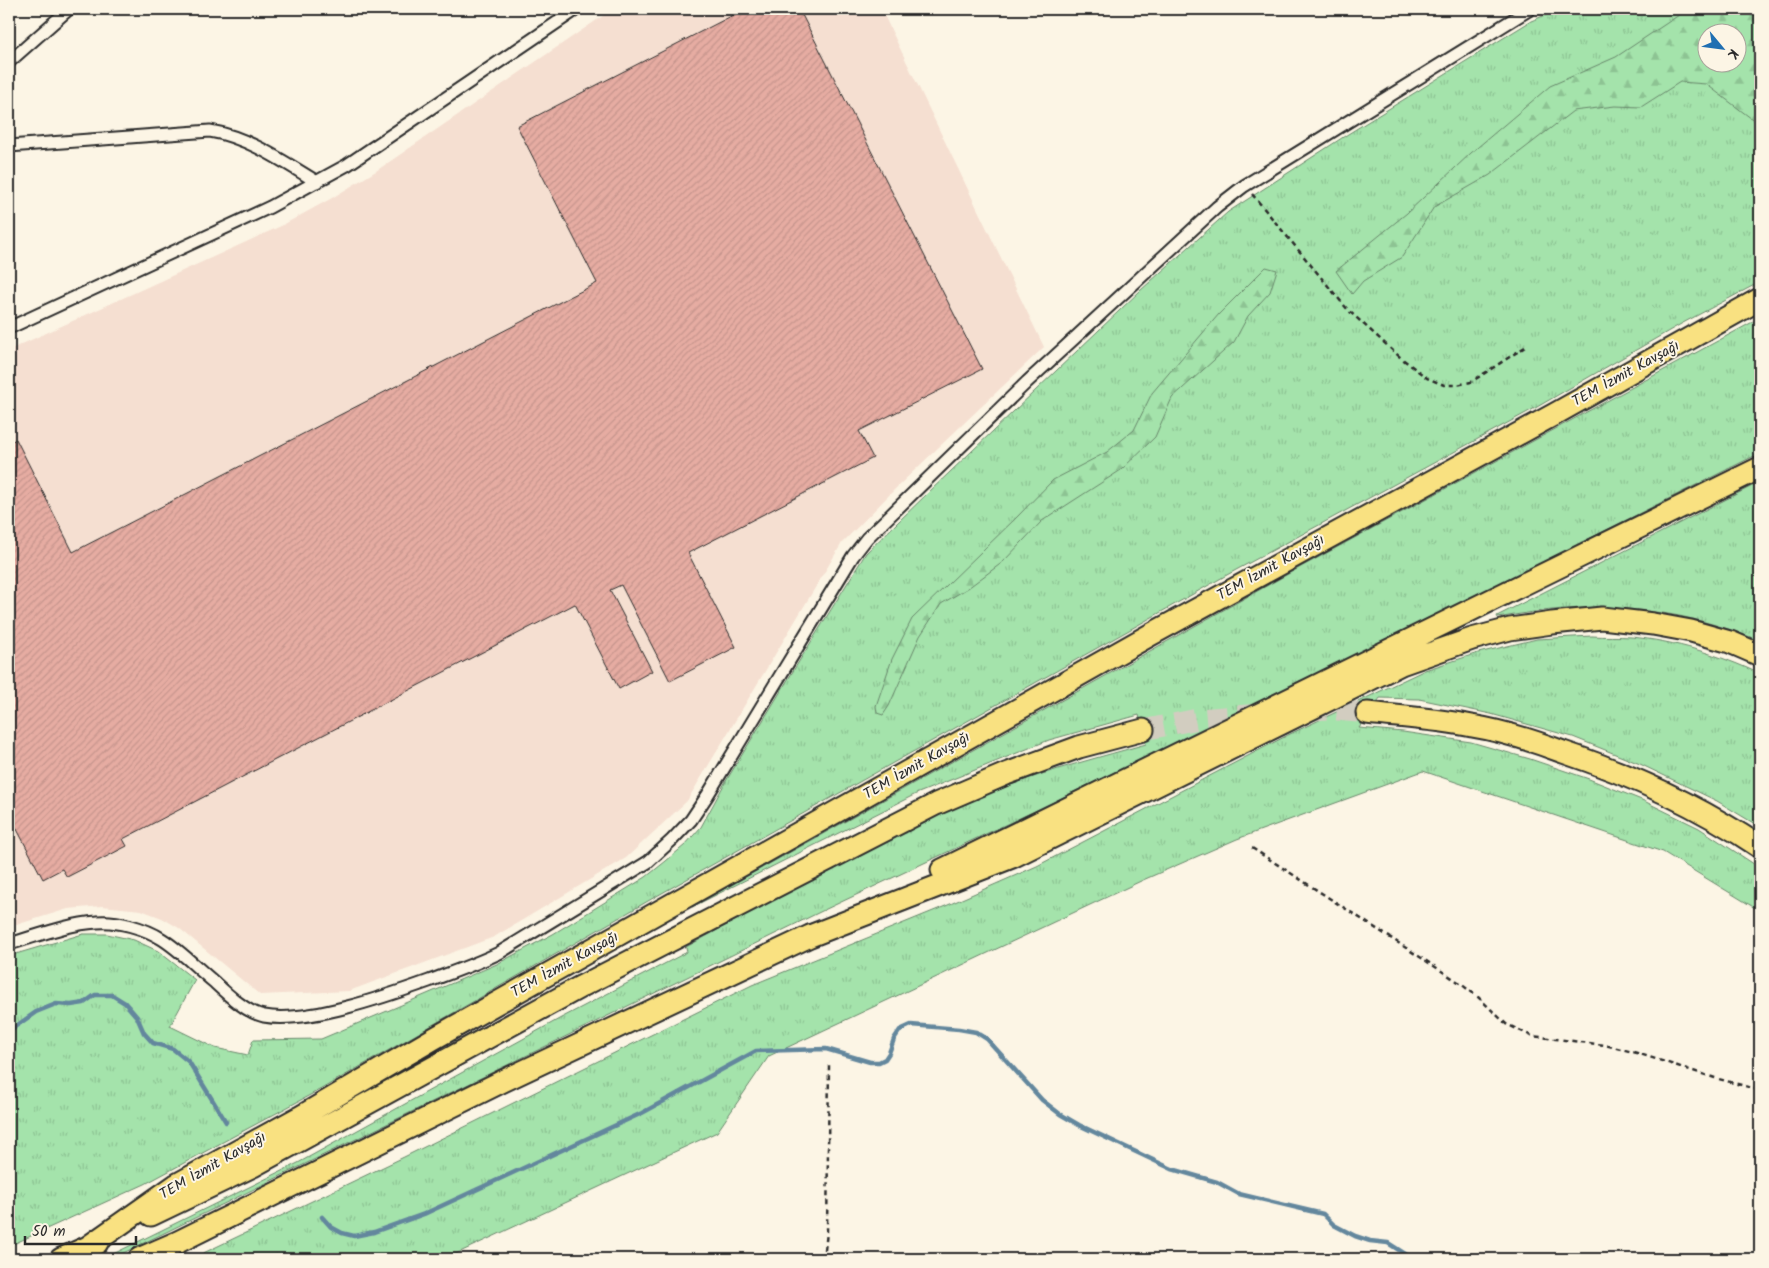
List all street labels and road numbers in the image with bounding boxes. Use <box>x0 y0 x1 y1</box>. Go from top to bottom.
street label: TEM İzmit Kavşağı <box>1568 334 1684 414</box>
street label: TEM İzmit Kavşağı <box>1213 528 1329 608</box>
street label: TEM İzmit Kavşağı <box>859 726 975 806</box>
street label: TEM İzmit Kavşağı <box>507 925 623 1005</box>
street label: TEM İzmit Kavşağı <box>155 1126 271 1206</box>

